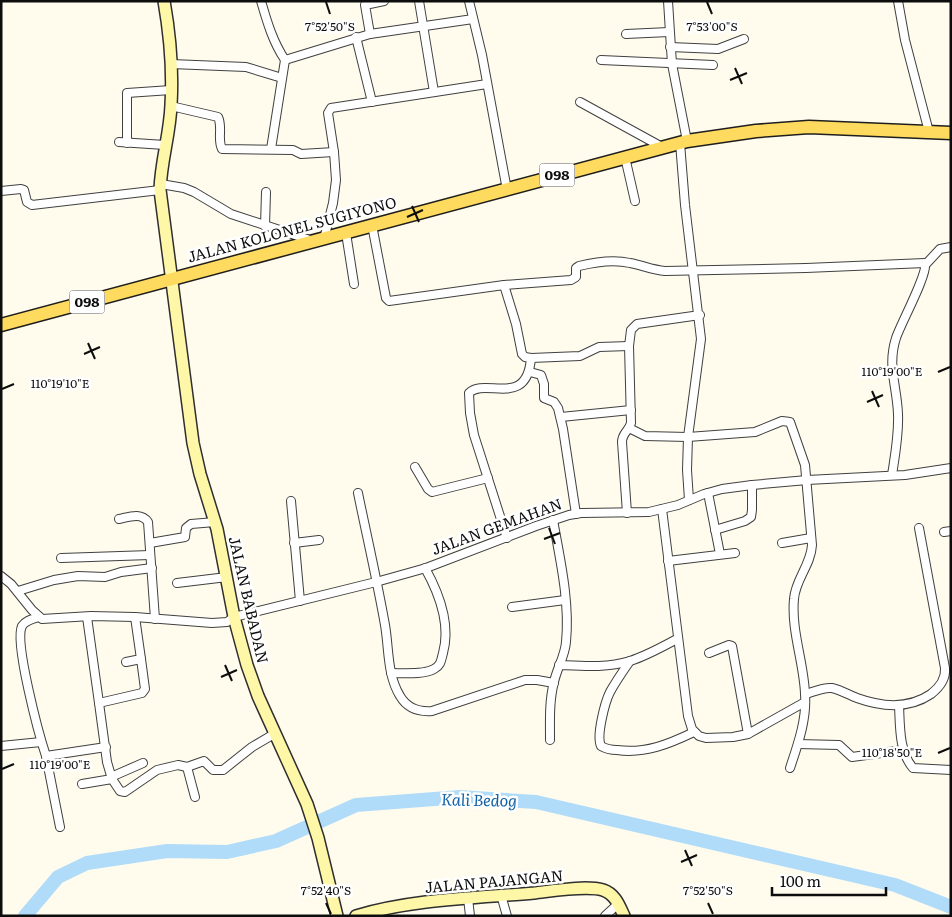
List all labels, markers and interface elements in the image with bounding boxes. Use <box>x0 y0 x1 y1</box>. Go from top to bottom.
text: 7°52'50"S <box>305 17 355 35</box>
text: 7°53'00"S <box>686 17 738 35</box>
road number: 098 <box>540 164 574 186</box>
street label: JALAN KOLONEL SUGIYONO <box>185 190 399 268</box>
road number: 098 <box>70 290 104 314</box>
text: 110°19'00"E <box>862 362 923 380</box>
text: 110°19'10"E <box>31 374 90 392</box>
street label: JALAN GEMAHAN <box>428 491 565 560</box>
street label: JALAN BABADAN <box>224 534 275 666</box>
text: 110°18'50"E <box>862 743 922 761</box>
text: 110°19'00"E <box>30 755 91 773</box>
water label: Kali Bedog <box>441 786 517 812</box>
street label: JALAN PAJANGAN <box>424 863 564 898</box>
scale bar <box>772 864 886 896</box>
text: 100 m <box>780 869 821 892</box>
text: 7°52'40"S <box>301 881 351 899</box>
text: 7°52'50"S <box>683 881 733 899</box>

